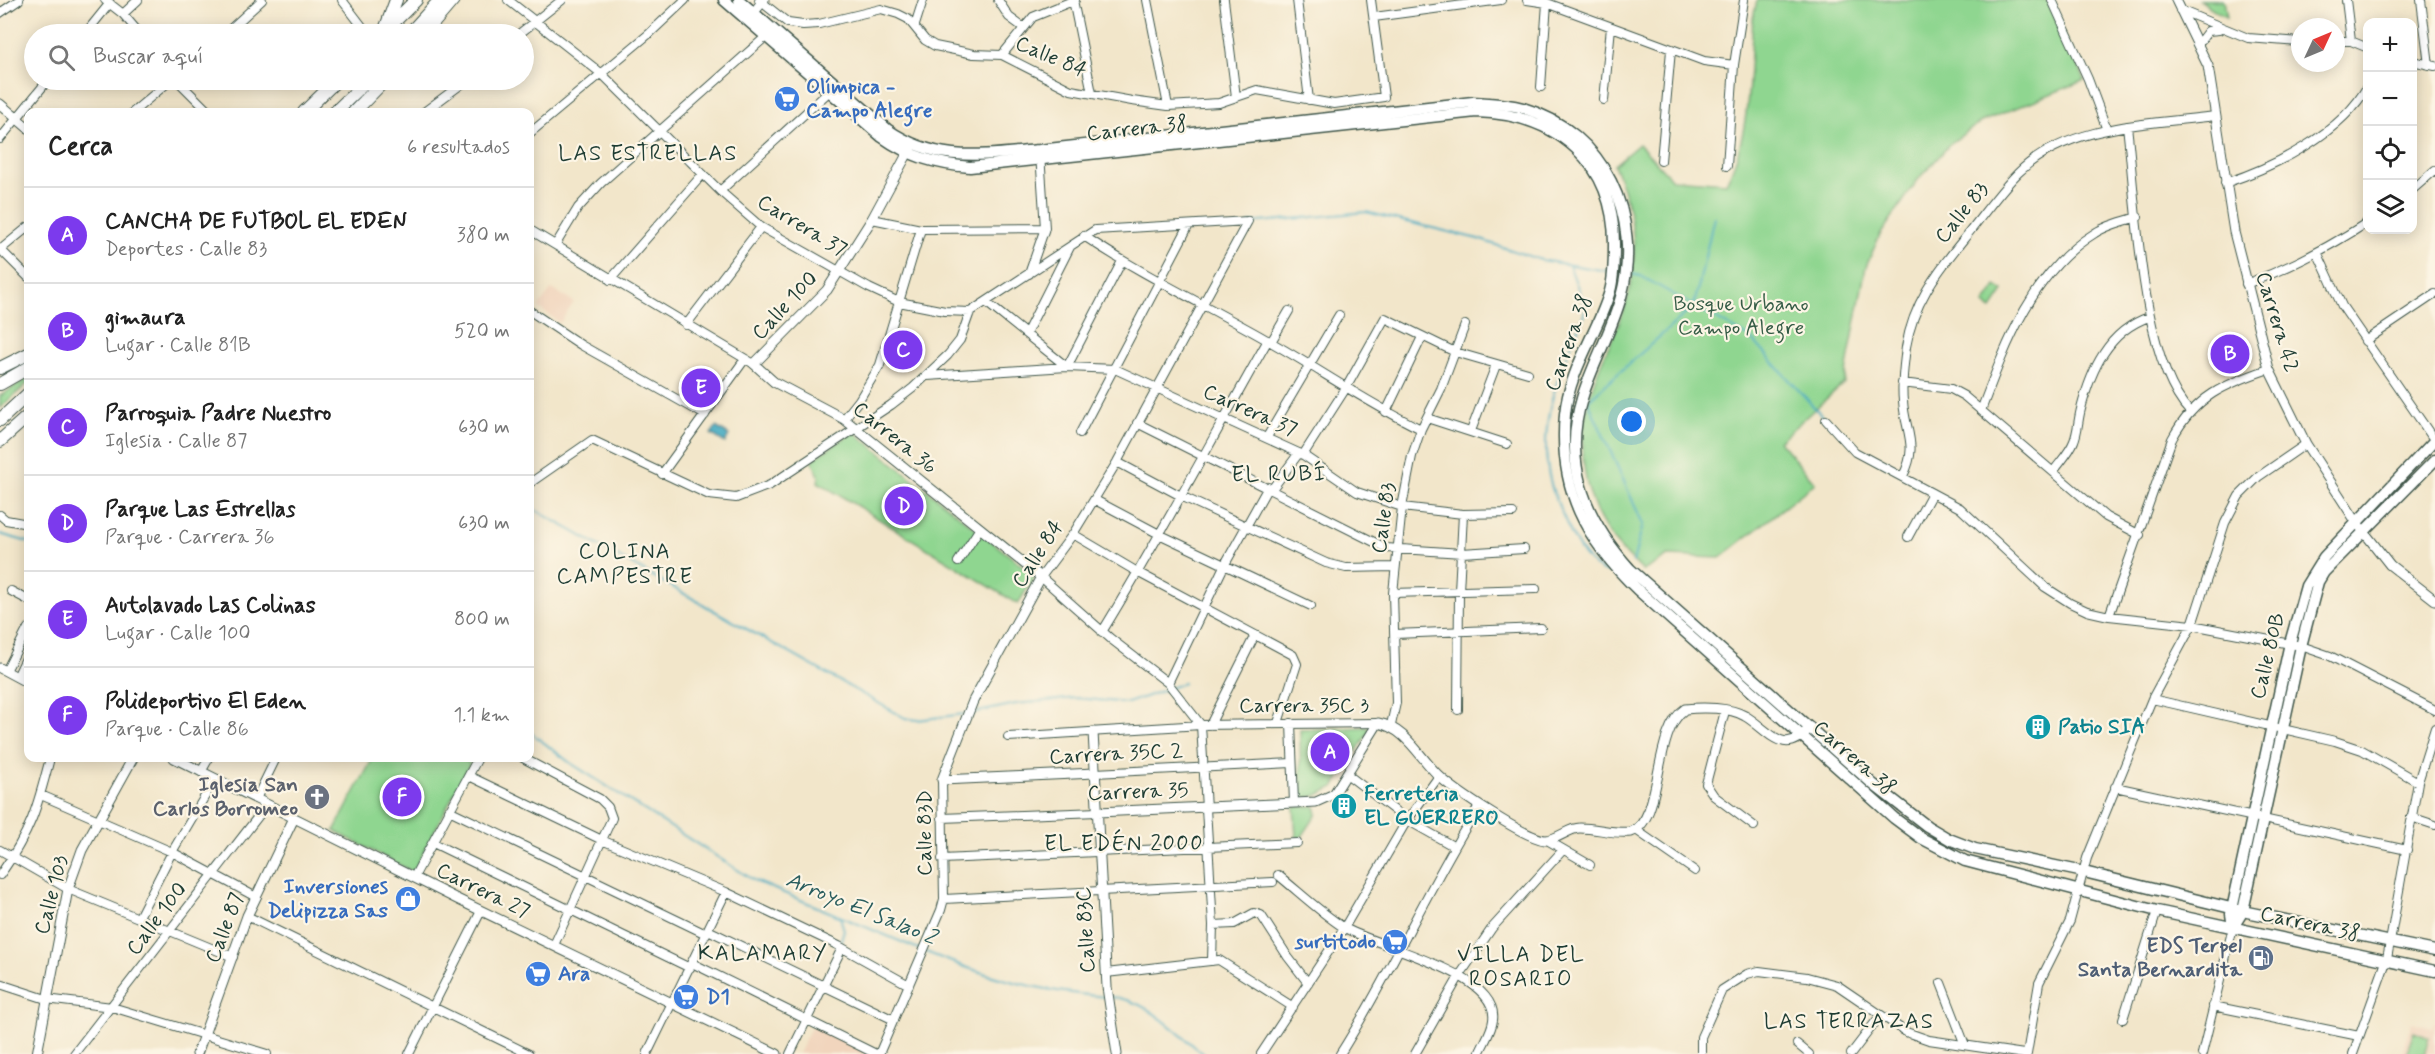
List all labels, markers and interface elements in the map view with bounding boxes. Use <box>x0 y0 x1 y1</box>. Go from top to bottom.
north arrow <box>2291 18 2345 72</box>
map controls <box>2363 18 2417 234</box>
button: + <box>2363 18 2417 72</box>
search box <box>24 24 534 90</box>
street label: Calle 84 <box>1011 29 1091 85</box>
icon: search <box>45 41 78 74</box>
text: Buscar aquí <box>93 43 204 71</box>
button: − <box>2363 72 2417 126</box>
place label: Olímpica - Campo Alegre <box>806 73 933 127</box>
supermarket icon: Olímpica - Campo Alegre <box>772 84 802 114</box>
street label: Carrera 38 <box>1085 110 1189 148</box>
button: locate <box>2363 126 2417 180</box>
text: Cerca <box>48 130 113 164</box>
text: 6 resultados <box>407 134 510 161</box>
district label: LAS ESTRELLAS <box>558 140 738 168</box>
street label: Calle 83 <box>1929 176 1995 250</box>
button: layers <box>2363 180 2417 234</box>
street label: Carrera 37 <box>752 188 852 264</box>
text: CANCHA DE FUTBOL EL EDEN <box>105 208 407 236</box>
text: A <box>61 222 74 249</box>
text: 380 m <box>457 222 510 249</box>
text: Deportes · Calle 83 <box>105 236 267 263</box>
street label: Calle 100 <box>746 265 824 347</box>
street label: Carrera 42 <box>2248 268 2306 376</box>
park label: Bosque Urbano Campo Alegre <box>1673 290 1809 344</box>
street label: Carrera 38 <box>1539 291 1599 395</box>
text: gimaura <box>105 304 186 332</box>
text: B <box>61 318 74 345</box>
text: 520 m <box>454 318 510 345</box>
pin: C <box>884 328 922 372</box>
text: Lugar · Calle 81B <box>105 332 251 359</box>
pin: B <box>2210 332 2250 376</box>
pin: E <box>682 366 720 410</box>
street label: Carrera 37 <box>1199 378 1301 444</box>
street label: Carrera 36 <box>847 395 943 481</box>
text: Parroquia Padre Nuestro <box>105 400 331 428</box>
your location <box>1617 407 1646 436</box>
text: C <box>60 414 75 441</box>
text: 630 m <box>458 414 510 441</box>
text: Iglesia · Calle 87 <box>105 428 247 455</box>
district label: EL RUBÍ <box>1231 460 1327 489</box>
street label: Calle 83 <box>1365 481 1403 555</box>
pin: D <box>884 484 924 528</box>
text: Parque Las Estrellas <box>105 496 295 524</box>
text: D <box>61 510 74 537</box>
text: 630 m <box>458 510 510 537</box>
street label: Calle 84 <box>1006 515 1070 593</box>
text: Parque · Carrera 36 <box>105 524 274 551</box>
district label: COLINA CAMPESTRE <box>556 538 694 591</box>
text: Autolavado Las Colinas <box>105 592 315 620</box>
text: E <box>62 606 73 633</box>
text: 800 m <box>454 606 510 633</box>
street label: Calle 80B <box>2244 610 2292 702</box>
text: Lugar · Calle 100 <box>105 620 250 647</box>
text: Polideportivo El Eden <box>105 688 306 716</box>
street label: Carrera 35C 3 <box>1239 692 1369 720</box>
text: F <box>62 702 73 729</box>
text: 1.1 km <box>453 702 510 729</box>
building icon: Patio SIA <box>2023 712 2053 742</box>
place label: Patio SIA <box>2058 713 2145 741</box>
street label: Carrera 38 <box>1807 714 1901 802</box>
text: Parque · Calle 86 <box>105 716 249 743</box>
pin: A <box>1310 730 1350 774</box>
street label: Carrera 35C 2 <box>1048 737 1184 771</box>
place label: Iglesia San Carlos Borromeo <box>153 771 298 823</box>
pin: F <box>382 774 422 820</box>
street label: Carrera 35 <box>1087 776 1189 808</box>
place label: Ferreteria EL GUERRERO <box>1364 780 1499 832</box>
church icon: Iglesia San Carlos Borromeo <box>302 782 332 812</box>
street label: Calle 83D <box>911 790 939 876</box>
building icon: Ferreteria EL GUERRERO <box>1329 791 1359 821</box>
district label: EL EDÉN 2000 <box>1044 829 1204 858</box>
street label: Calle 103 <box>28 852 76 938</box>
street label: Carrera 27 <box>431 856 535 926</box>
water label: Arroyo El Salao 2 <box>782 866 942 953</box>
place label: Inversiones Delipizza Sas <box>267 873 389 925</box>
street label: Calle 100 <box>120 877 194 961</box>
shop icon: Inversiones Delipizza Sas <box>393 884 423 914</box>
street label: Calle 83C <box>1070 886 1102 974</box>
street label: Calle 87 <box>199 889 251 967</box>
street label: Carrera 38 <box>2258 900 2362 948</box>
supermarket icon: surtitodo <box>1380 927 1410 957</box>
place label: surtitodo <box>1294 928 1376 956</box>
place label: EDS Terpel Santa Bernardita <box>2078 932 2243 984</box>
district label: KALAMARY <box>698 940 828 968</box>
district label: VILLA DEL ROSARIO <box>1457 941 1585 994</box>
fuel station icon: EDS Terpel Santa Bernardita <box>2246 943 2276 973</box>
supermarket icon: Ara <box>523 959 553 989</box>
place label: Ara <box>558 960 590 988</box>
supermarket icon: D1 <box>671 982 701 1012</box>
place label: D1 <box>706 983 730 1011</box>
district label: LAS TERRAZAS <box>1764 1008 1934 1036</box>

